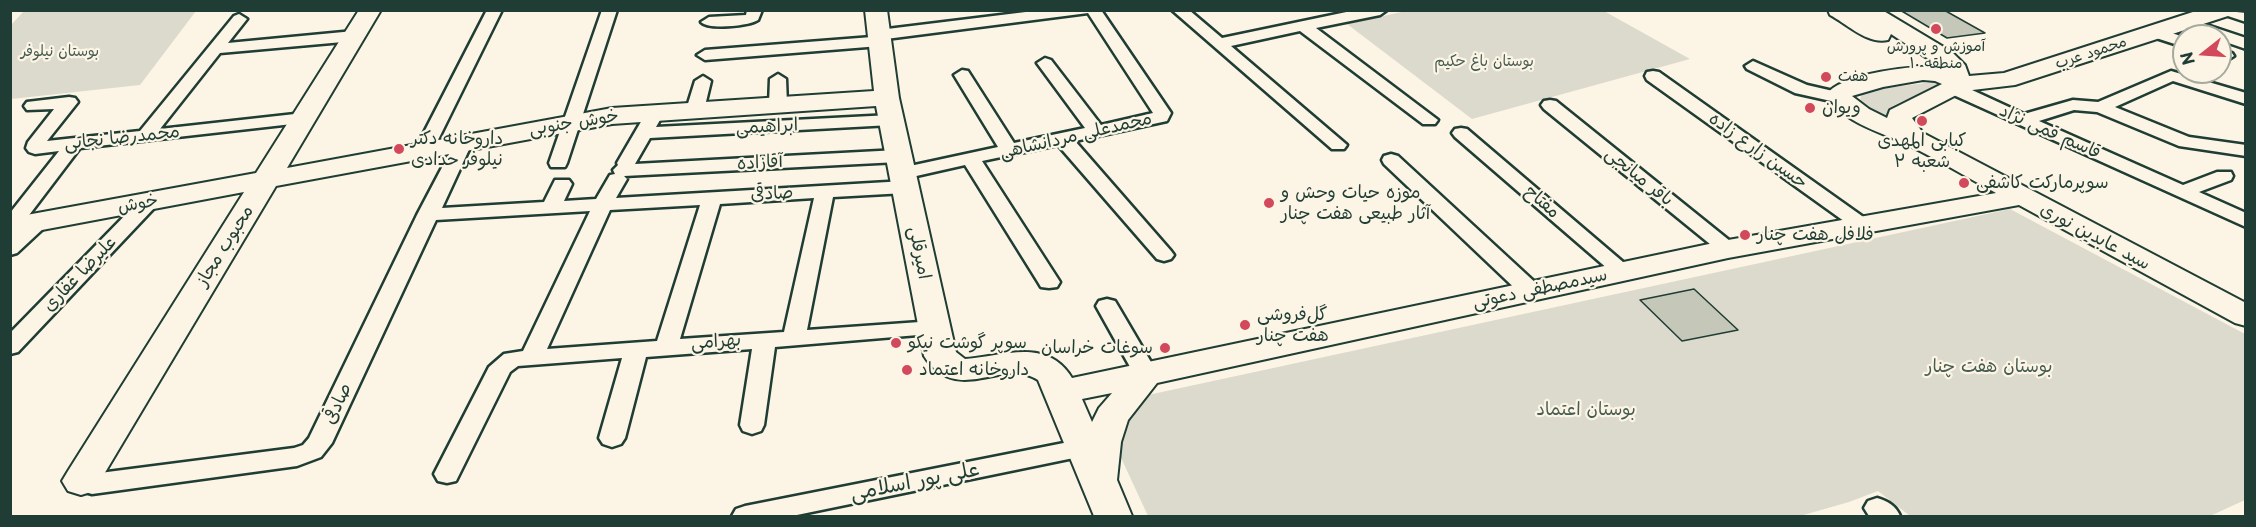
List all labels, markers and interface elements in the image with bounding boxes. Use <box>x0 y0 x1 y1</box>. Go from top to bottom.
marker: آموزش و پرورش منطقه ۱۰ <box>1929 22 1943 36</box>
north arrow <box>2172 24 2232 84</box>
street label: محمود عرب <box>2053 33 2129 73</box>
place label: آموزش و پرورش منطقه ۱۰ <box>1887 38 1985 73</box>
park label: بوستان نیلوفر <box>21 43 99 61</box>
text: N <box>2173 49 2200 68</box>
park label: بوستان باغ حکیم <box>1434 53 1534 71</box>
place label: هفت <box>1838 68 1868 86</box>
marker: هفت <box>1819 70 1833 84</box>
place label: ویوان <box>1822 97 1861 119</box>
street label: قاسم قمی نژاد <box>1996 100 2104 164</box>
marker: ویوان <box>1803 101 1817 115</box>
street label: خوش جنوبی <box>528 105 620 141</box>
street label: محمدعلی مردانشاهی <box>998 108 1154 164</box>
street label: حسین زارع زاده <box>1704 108 1812 194</box>
marker: کبابی المهدی شعبه ۲ <box>1915 114 1929 128</box>
street label: ابراهیمی <box>735 115 799 139</box>
street label: محمدرضا نجاتی <box>63 121 181 155</box>
place label: داروخانه دکتر نیلوفر حدادی <box>411 128 503 170</box>
place label: کبابی المهدی شعبه ۲ <box>1877 130 1967 172</box>
marker: داروخانه دکتر نیلوفر حدادی <box>392 142 406 156</box>
street label: باقر میانجی <box>1601 143 1677 211</box>
street label: آقازاده <box>737 151 783 175</box>
place label: سوپرمارکت کاشفی <box>1976 172 2109 194</box>
marker: سوپرمارکت کاشفی <box>1957 176 1971 190</box>
street label: مفتاح <box>1520 181 1564 223</box>
street label: صادقی <box>750 182 794 206</box>
place label: موزه حیات وحش و آثار طبیعی هفت چنار <box>1281 182 1430 224</box>
street label: خوش <box>116 190 160 218</box>
marker: موزه حیات وحش و آثار طبیعی هفت چنار <box>1262 196 1276 210</box>
street label: سید عابدین نوری <box>2036 199 2154 275</box>
street label: محبوب مجاز <box>192 201 258 291</box>
place label: فلافل هفت چنار <box>1757 224 1874 246</box>
street label: امیرقلی <box>903 225 935 281</box>
marker: فلافل هفت چنار <box>1738 228 1752 242</box>
street label: علیرضا غفاری <box>39 232 121 316</box>
street label: سیدمصطفی دعوتی <box>1471 264 1609 314</box>
place label: گل‌فروشی هفت چنار <box>1257 304 1329 346</box>
marker: گل‌فروشی هفت چنار <box>1238 318 1252 332</box>
street label: بهرامی <box>690 329 742 355</box>
place label: سوپر گوشت نیکو <box>908 332 1027 354</box>
marker: سوپر گوشت نیکو <box>889 336 903 350</box>
place label: سوغات خراسان <box>1041 337 1153 359</box>
marker: سوغات خراسان <box>1158 341 1172 355</box>
park label: بوستان هفت چنار <box>1926 356 2052 378</box>
place label: داروخانه اعتماد <box>919 359 1029 381</box>
marker: داروخانه اعتماد <box>900 363 914 377</box>
street label: صادقی <box>319 380 357 428</box>
park label: بوستان اعتماد <box>1536 399 1636 421</box>
street label: علی پور اسلامی <box>848 457 982 507</box>

